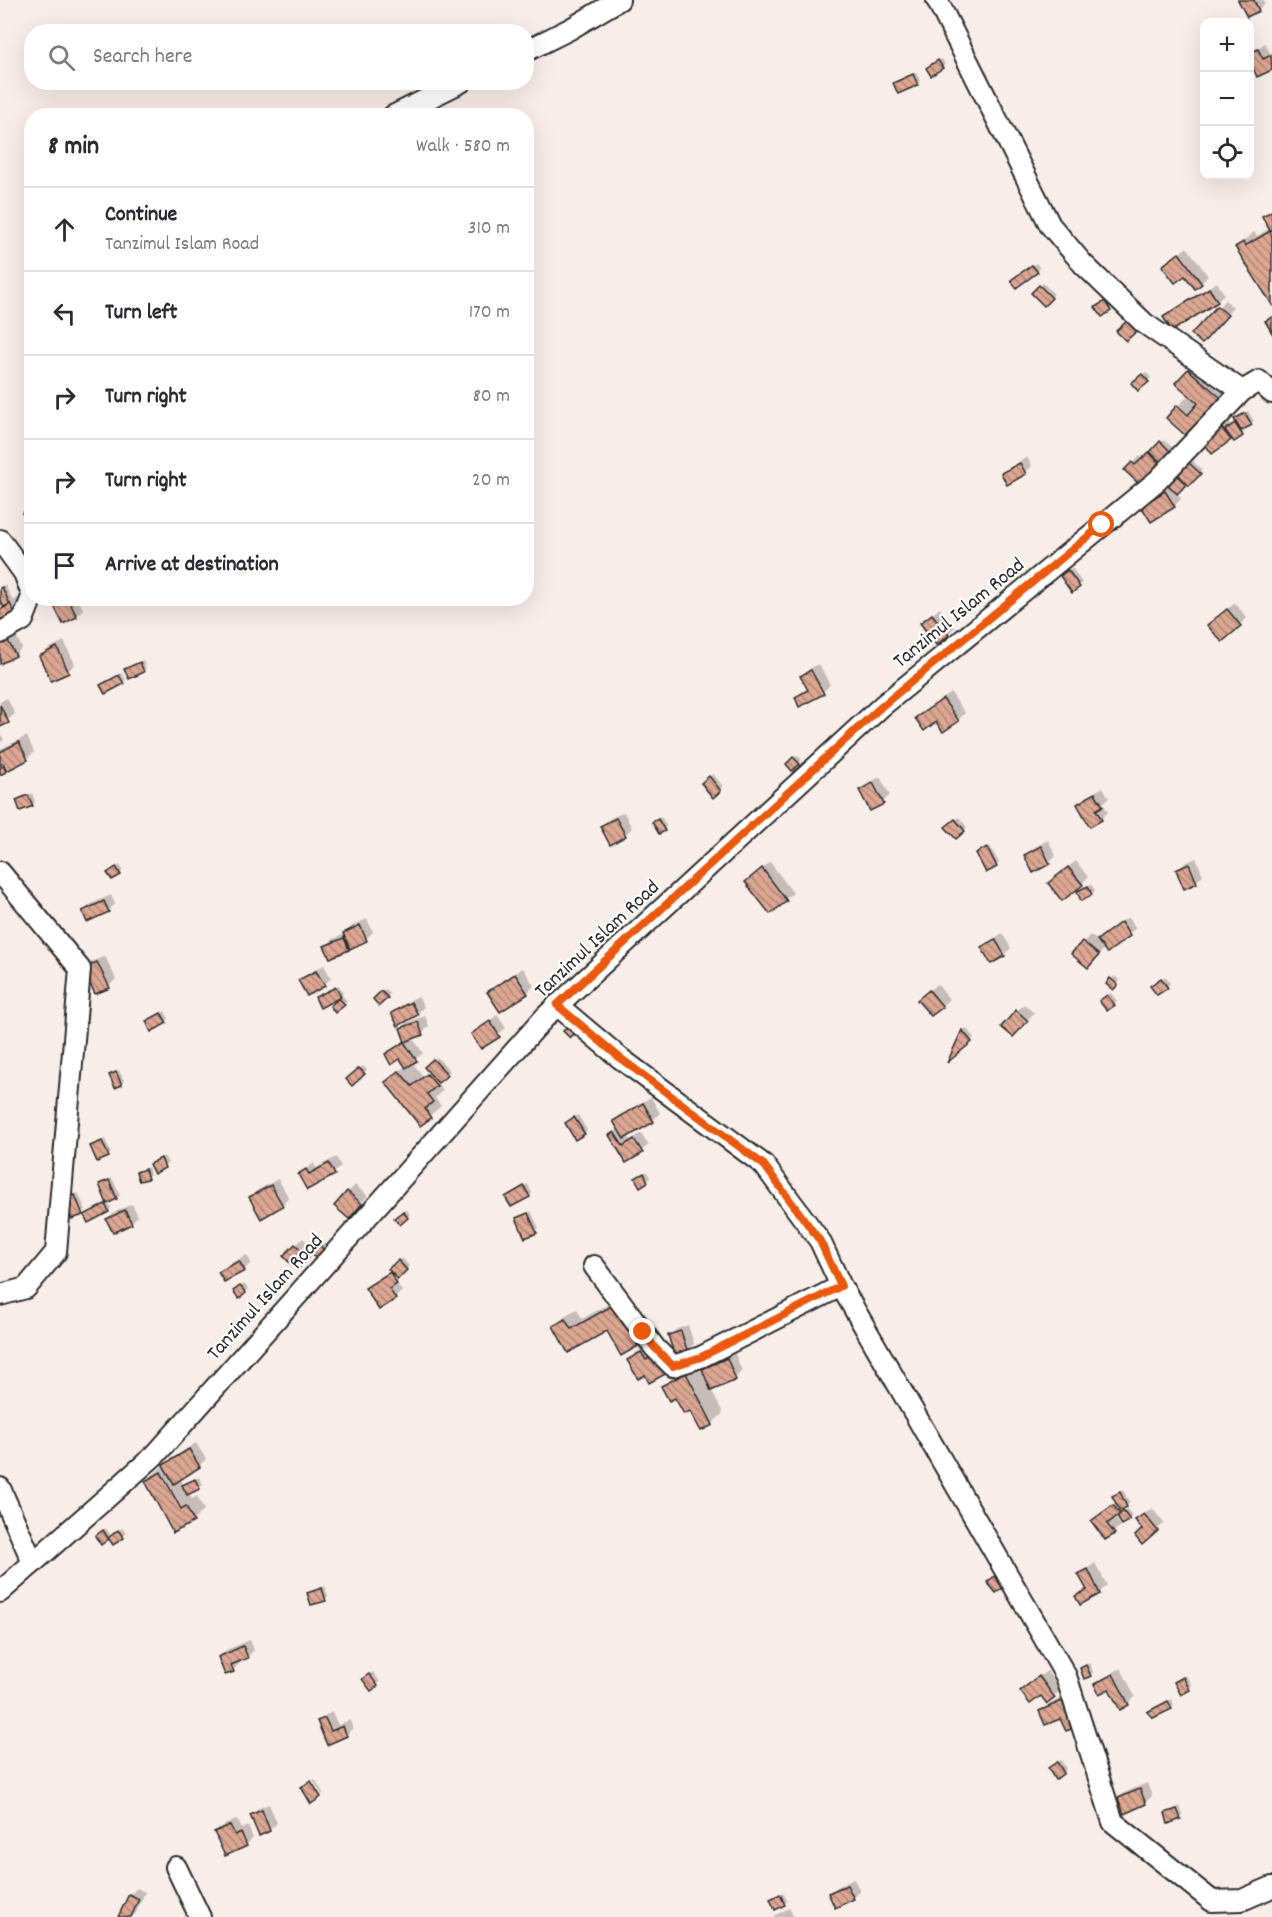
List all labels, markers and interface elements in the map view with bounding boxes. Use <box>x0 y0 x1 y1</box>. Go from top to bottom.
map controls <box>1200 18 1254 180</box>
button: + <box>1200 18 1254 72</box>
search box <box>24 24 534 90</box>
icon: search <box>45 41 78 74</box>
text: Search here <box>93 42 192 73</box>
button: − <box>1200 72 1254 126</box>
button: locate <box>1200 126 1254 180</box>
text: 8 min <box>48 129 99 166</box>
text: Walk · 580 m <box>416 133 510 161</box>
text: Continue <box>105 200 177 231</box>
icon: ahead <box>48 213 81 246</box>
text: 310 m <box>468 215 510 243</box>
text: Tanzimul Islam Road <box>105 231 259 259</box>
icon: left <box>48 297 81 330</box>
text: Turn left <box>105 298 177 329</box>
text: 170 m <box>469 299 510 327</box>
icon: right <box>48 381 81 414</box>
text: Turn right <box>105 382 187 413</box>
text: 80 m <box>473 383 510 411</box>
icon: right <box>48 465 81 498</box>
text: Turn right <box>105 466 187 497</box>
text: 20 m <box>472 467 510 495</box>
route start <box>1088 511 1114 537</box>
icon: arrive <box>48 549 81 582</box>
text: Arrive at destination <box>105 550 279 581</box>
street label: Tanzimul Islam Road <box>888 552 1032 677</box>
street label: Tanzimul Islam Road <box>529 874 667 1006</box>
street label: Tanzimul Islam Road <box>201 1228 331 1368</box>
route end <box>629 1318 655 1344</box>

